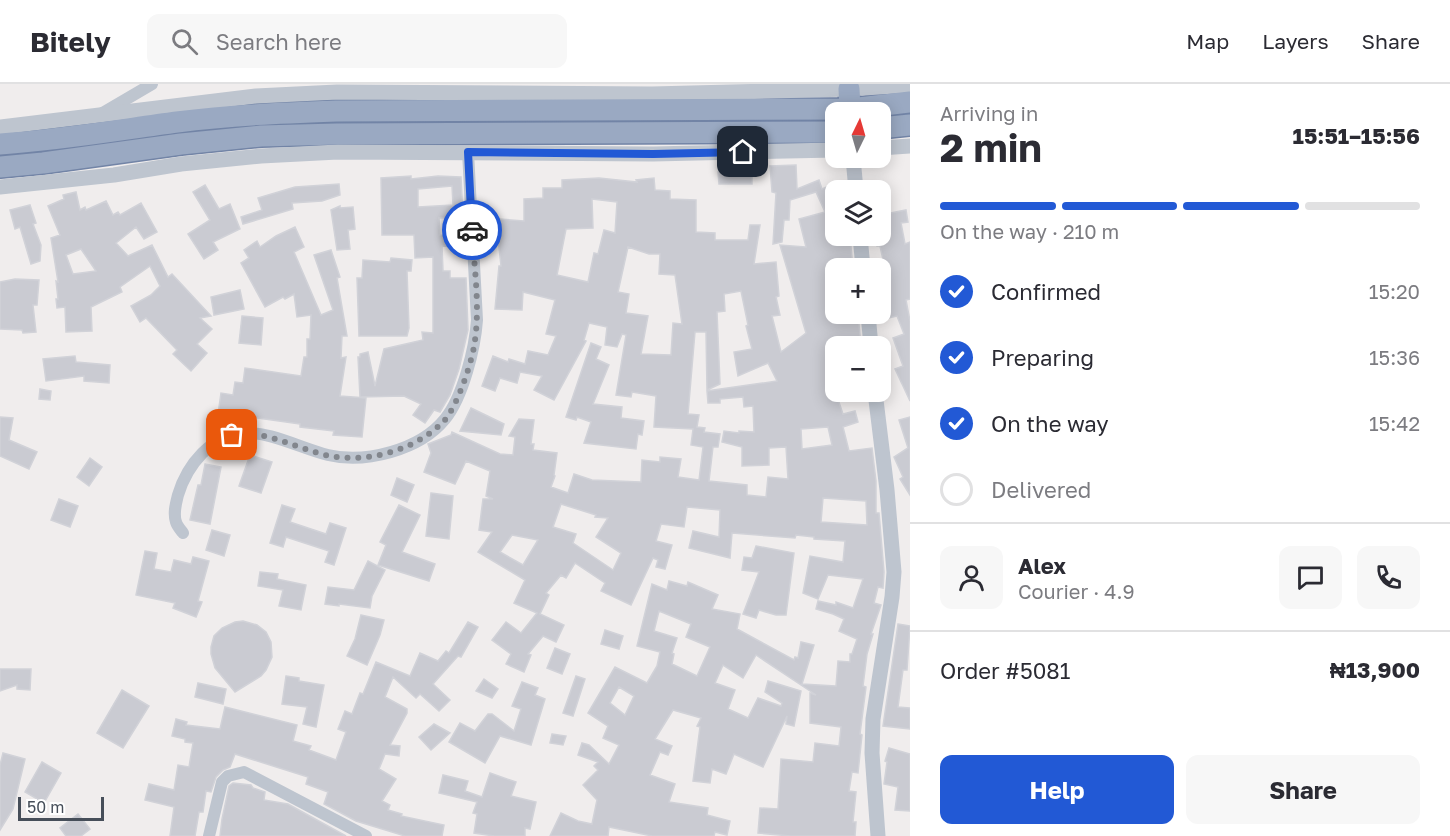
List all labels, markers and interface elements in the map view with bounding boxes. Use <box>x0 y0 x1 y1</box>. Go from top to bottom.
search box <box>147 14 567 68</box>
text: Bitely <box>30 25 111 58</box>
icon: search <box>168 25 201 58</box>
text: Search here <box>216 28 342 55</box>
text: Map <box>1186 28 1229 54</box>
text: Layers <box>1262 28 1329 54</box>
text: Share <box>1362 28 1420 54</box>
text: Arriving in <box>940 101 1038 125</box>
north arrow <box>825 102 891 168</box>
map controls <box>825 102 891 402</box>
text: 15:51–15:56 <box>1293 122 1420 149</box>
text: 2 min <box>940 124 1042 171</box>
pin <box>717 126 768 177</box>
icon: home <box>726 135 759 168</box>
button: layers <box>825 180 891 246</box>
courier <box>442 200 502 260</box>
icon: car <box>456 214 489 247</box>
text: On the way · 210 m <box>940 219 1119 243</box>
button: + <box>825 258 891 324</box>
icon: check <box>940 275 973 308</box>
text: Confirmed <box>991 278 1101 305</box>
text: 15:20 <box>1369 279 1420 303</box>
button: − <box>825 336 891 402</box>
icon: check <box>940 341 973 374</box>
text: Preparing <box>991 344 1094 371</box>
text: 15:36 <box>1369 345 1420 369</box>
icon: check <box>940 407 973 440</box>
pin <box>206 409 257 460</box>
text: On the way <box>991 410 1109 437</box>
text: 15:42 <box>1369 411 1420 435</box>
icon: bag <box>215 418 248 451</box>
text: Delivered <box>991 476 1091 503</box>
button: person <box>940 546 1003 609</box>
button: chat <box>1279 546 1342 609</box>
button: phone <box>1357 546 1420 609</box>
text: Alex <box>1018 552 1066 579</box>
text: Courier · 4.9 <box>1018 579 1135 603</box>
text: ₦13,900 <box>1330 656 1420 683</box>
text: Order #5081 <box>940 657 1070 684</box>
button: Help <box>940 755 1174 824</box>
button: Share <box>1186 755 1420 824</box>
scale bar <box>18 794 104 822</box>
text: 50 m <box>27 797 64 817</box>

